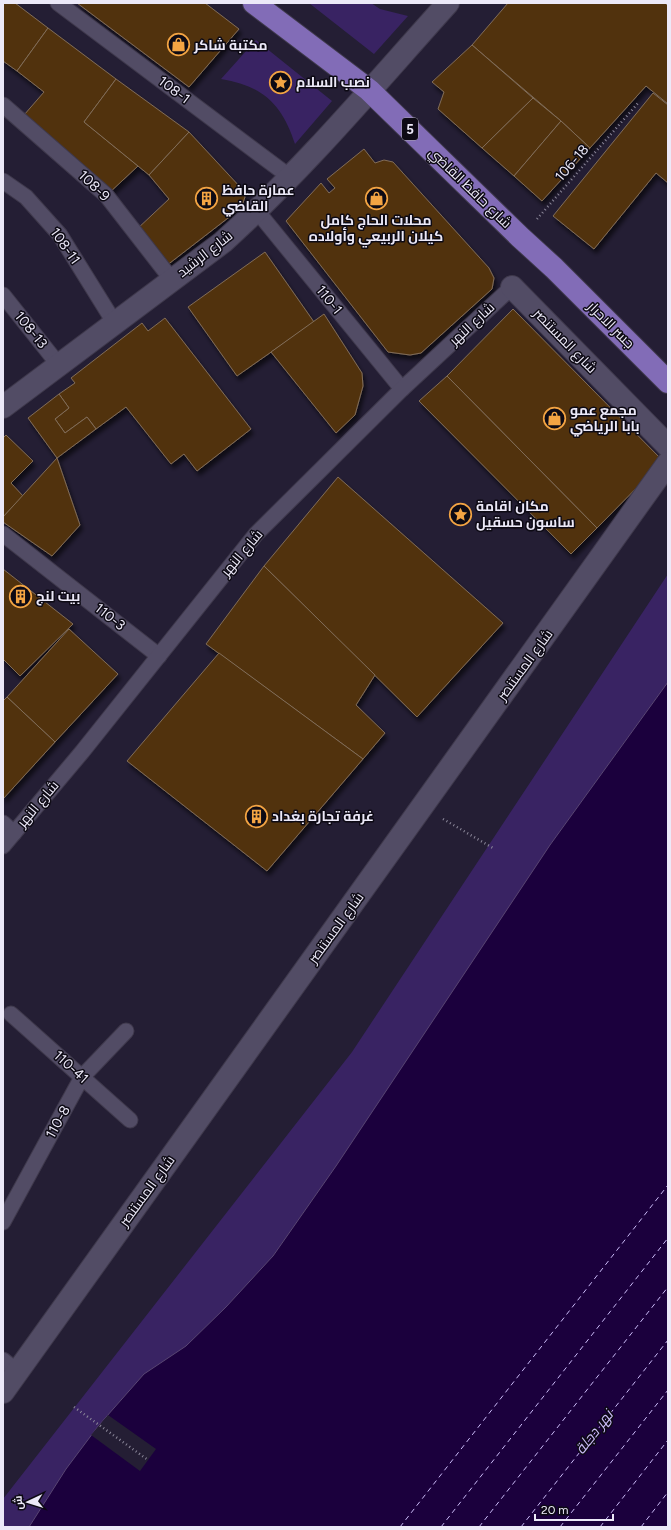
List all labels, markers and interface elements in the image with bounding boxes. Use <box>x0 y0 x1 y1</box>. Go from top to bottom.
shop icon: مكتبة شاكر <box>165 32 191 58</box>
place label: مكتبة شاكر <box>193 37 267 54</box>
place icon: نصب السلام <box>267 69 293 95</box>
street label: 108-1 <box>155 73 193 107</box>
place label: نصب السلام <box>296 74 370 92</box>
road number: 5 <box>402 118 418 140</box>
street label: 106-18 <box>552 141 592 185</box>
street label: شارع حافظ القاضي <box>424 144 515 233</box>
street label: 108-9 <box>75 167 113 205</box>
place label: عمارة حافظ القاضي <box>222 182 295 217</box>
building icon: عمارة حافظ القاضي <box>194 185 220 211</box>
shop icon: محلات الحاج كامل كيلان الربيعي وأولاده <box>363 185 389 211</box>
place label: محلات الحاج كامل كيلان الربيعي وأولاده <box>309 212 443 248</box>
street label: 108-11 <box>46 224 84 268</box>
street label: شارع الرشيد <box>174 227 236 281</box>
street label: 110-1 <box>312 282 346 318</box>
street label: جسر الاحرار <box>583 297 638 352</box>
street label: شارع النهر <box>445 299 498 350</box>
street label: شارع المستنصر <box>529 304 600 377</box>
street label: 108-13 <box>11 308 51 352</box>
place label: مجمع عمو بابا الرياضي <box>570 402 640 437</box>
shop icon: مجمع عمو بابا الرياضي <box>542 405 568 431</box>
place label: مكان اقامة ساسون حسقيل <box>476 498 575 531</box>
place icon: مكان اقامة ساسون حسقيل <box>448 501 474 527</box>
street label: شارع النهر <box>217 526 266 581</box>
building icon: بيت لنج <box>7 583 33 609</box>
place label: بيت لنج <box>36 588 80 606</box>
street label: 110-3 <box>91 600 129 634</box>
street label: شارع المستنصر <box>493 626 556 705</box>
street label: شارع النهر <box>13 777 62 832</box>
building icon: غرفة تجارة بغداد <box>243 803 269 829</box>
place label: غرفة تجارة بغداد <box>272 808 374 825</box>
street label: شارع المستنصر <box>304 889 367 968</box>
street label: 110-41 <box>50 1047 92 1087</box>
street label: 110-8 <box>42 1103 74 1141</box>
street label: شارع المستنصر <box>115 1152 178 1231</box>
water label: نهر دجلة <box>571 1405 618 1458</box>
north arrow <box>8 1482 48 1522</box>
text: ش <box>12 1495 25 1510</box>
scale bar <box>535 1496 613 1522</box>
text: 20 m <box>541 1503 569 1517</box>

